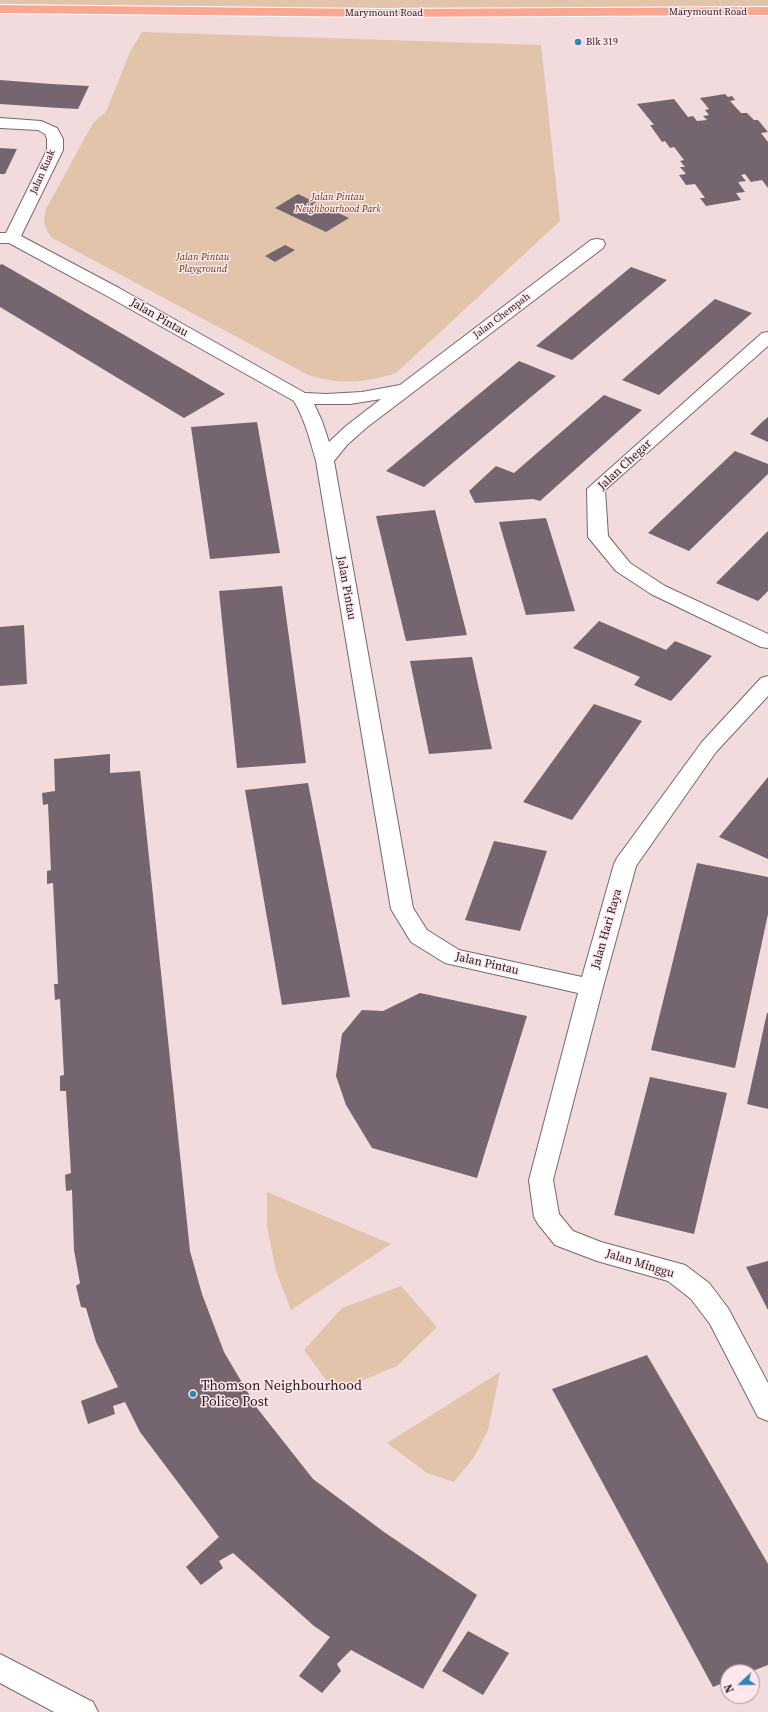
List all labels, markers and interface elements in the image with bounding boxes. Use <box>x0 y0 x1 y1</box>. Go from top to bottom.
street label: Marymount Road <box>669 6 747 18</box>
street label: Marymount Road <box>345 7 423 19</box>
place label: Blk 319 <box>586 36 618 48</box>
marker: Blk 319 <box>573 37 583 47</box>
street label: Jalan Kuak <box>28 148 58 196</box>
park label: Jalan Pintau Neighbourhood Park <box>295 191 381 214</box>
park label: Jalan Pintau Playground <box>177 251 229 274</box>
street label: Jalan Chempah <box>471 291 533 341</box>
street label: Jalan Pintau <box>127 296 191 340</box>
street label: Jalan Chegar <box>595 437 655 493</box>
street label: Jalan Pintau <box>333 555 359 621</box>
street label: Jalan Hari Raya <box>589 887 625 971</box>
street label: Jalan Pintau <box>454 950 520 978</box>
street label: Jalan Minggu <box>604 1247 676 1281</box>
place label: Thomson Neighbourhood Police Post <box>201 1378 362 1410</box>
marker: Thomson Neighbourhood Police Post <box>188 1389 198 1399</box>
north arrow <box>720 1664 760 1704</box>
text: N <box>721 1682 738 1695</box>

